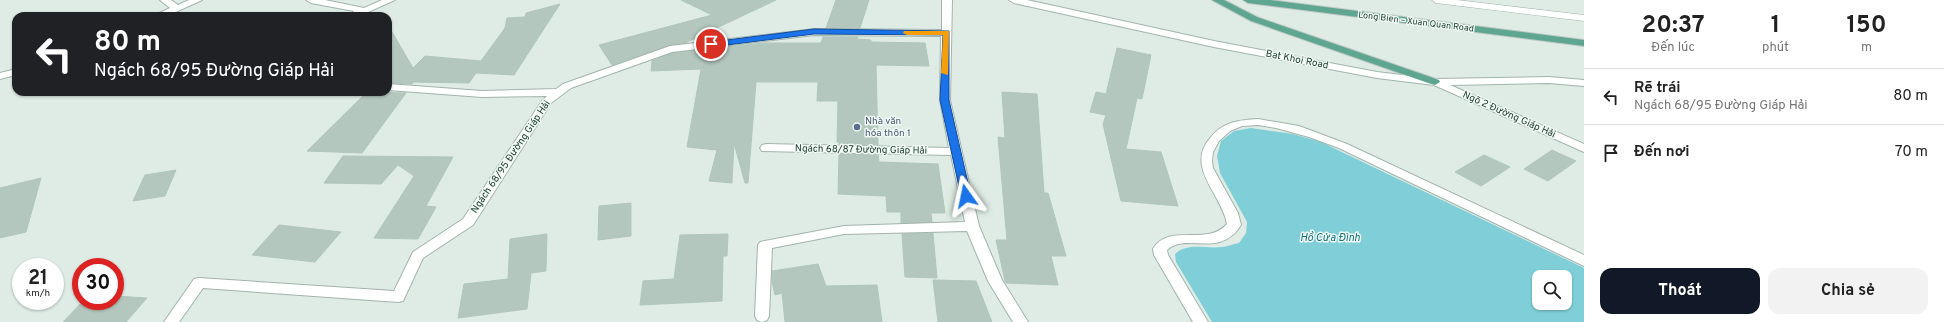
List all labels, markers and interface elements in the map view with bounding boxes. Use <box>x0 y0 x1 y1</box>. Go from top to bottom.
street label: Long Bien – Xuan Quan Road <box>1358 9 1474 35</box>
text: 20:37 <box>1641 11 1705 41</box>
text: 1 <box>1771 11 1780 41</box>
text: 150 <box>1846 11 1886 41</box>
text: 80 m <box>94 25 161 61</box>
pin <box>694 27 728 61</box>
icon: left <box>28 28 80 80</box>
icon: arrive <box>700 33 722 55</box>
text: Đến lúc <box>1651 40 1695 56</box>
text: phút <box>1762 40 1789 56</box>
text: m <box>1861 40 1872 56</box>
street label: Bat Khoi Road <box>1264 48 1330 72</box>
text: Ngách 68/95 Đường Giáp Hải <box>94 60 334 83</box>
text: Rẽ trái <box>1634 79 1681 98</box>
icon: left <box>1600 86 1622 108</box>
text: 80 m <box>1893 87 1928 106</box>
street label: Ngõ 2 Đường Giáp Hải <box>1460 89 1558 141</box>
street label: Ngách 68/95 Đường Giáp Hải <box>468 98 554 216</box>
text: Ngách 68/95 Đường Giáp Hải <box>1634 98 1808 114</box>
place label: Nhà văn hóa thôn 1 <box>865 115 911 140</box>
marker: Nhà văn hóa thôn 1 <box>852 122 862 132</box>
street label: Ngách 68/87 Đường Giáp Hải <box>795 142 927 158</box>
icon: arrive <box>1600 142 1622 164</box>
text: Đến nơi <box>1634 143 1690 162</box>
text: 70 m <box>1895 143 1928 162</box>
position arrow <box>945 175 987 217</box>
water label: Hồ Cửa Đình <box>1300 231 1360 245</box>
speed limit sign: 30 <box>72 258 124 310</box>
text: 21 <box>28 266 48 292</box>
button: Thoát <box>1600 268 1760 314</box>
button: Chia sẻ <box>1768 268 1928 314</box>
map controls <box>1532 270 1572 310</box>
button: search <box>1532 270 1572 310</box>
text: km/h <box>26 287 50 300</box>

